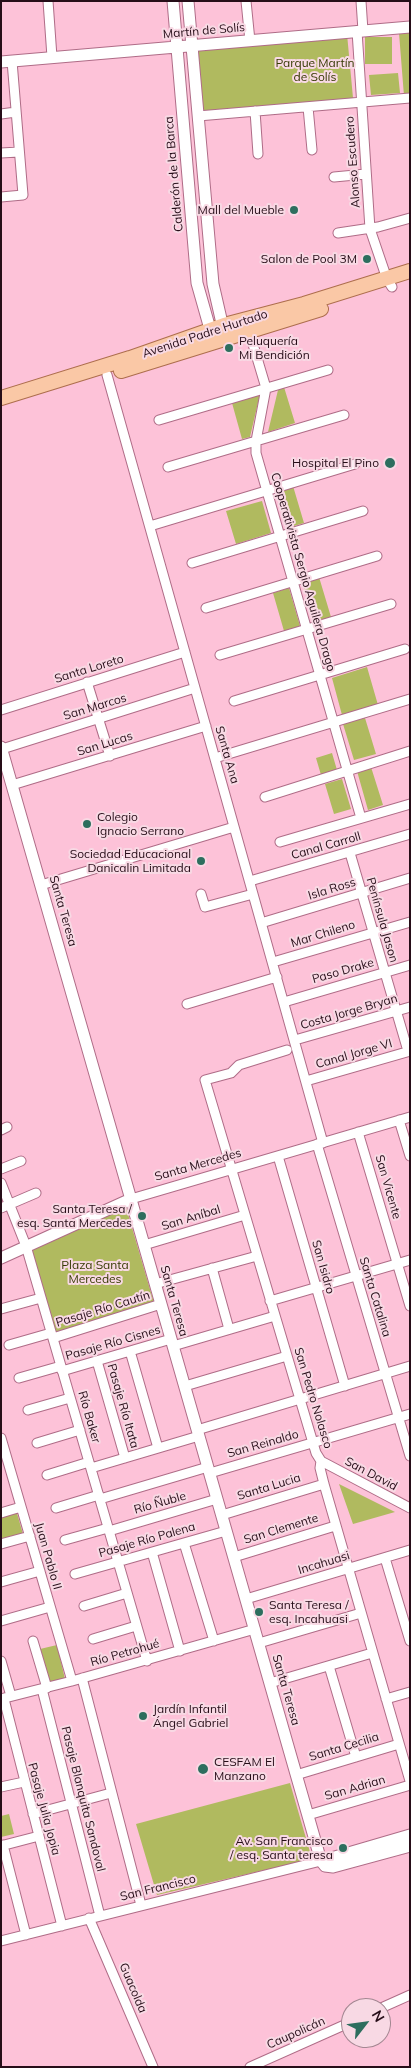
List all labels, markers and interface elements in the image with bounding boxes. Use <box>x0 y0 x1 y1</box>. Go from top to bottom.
street label: Martín de Solís <box>162 20 246 42</box>
park label: Parque Martín de Solís <box>275 56 355 84</box>
street label: Calderón de la Barca <box>162 116 186 232</box>
street label: Alonso Escudero <box>343 116 363 208</box>
place label: Mall del Mueble <box>198 203 284 217</box>
marker: Mall del Mueble <box>288 204 300 216</box>
place label: Salon de Pool 3M <box>261 252 357 266</box>
marker: Salon de Pool 3M <box>361 253 373 265</box>
street label: Avenida Padre Hurtado <box>141 307 269 361</box>
place label: Peluquería Mi Bendición <box>239 334 310 362</box>
marker: Peluquería Mi Bendición <box>223 342 235 354</box>
place label: Hospital El Pino <box>292 456 379 470</box>
marker: Hospital El Pino <box>383 456 397 470</box>
street label: Cooperativista Sergio Aguilera Drago <box>268 471 338 673</box>
street label: Santa Loreto <box>53 652 125 686</box>
street label: San Marcos <box>62 691 128 723</box>
street label: Santa Ana <box>212 725 242 785</box>
street label: San Lucas <box>76 729 134 759</box>
place label: Colegio Ignacio Serrano <box>97 810 184 838</box>
marker: Colegio Ignacio Serrano <box>81 818 93 830</box>
street label: Canal Carroll <box>289 829 363 863</box>
place label: Sociedad Educacional Danicalin Limitada <box>70 847 191 875</box>
marker: Sociedad Educacional Danicalin Limitada <box>195 855 207 867</box>
street label: Santa Teresa <box>46 874 80 948</box>
street label: Isla Ross <box>306 875 358 903</box>
street label: Península Jason <box>363 876 401 964</box>
street label: Mar Chileno <box>289 917 357 951</box>
street label: Paso Drake <box>310 955 376 987</box>
street label: Costa Jorge Bryan <box>299 991 399 1033</box>
street label: Canal Jorge VI <box>314 1036 394 1072</box>
street label: Santa Mercedes <box>153 1146 243 1184</box>
street label: San Vicente <box>372 1153 404 1221</box>
place label: Santa Teresa / esq. Santa Mercedes <box>17 1202 132 1230</box>
street label: San Aníbal <box>160 1202 222 1234</box>
marker: Santa Teresa / esq. Santa Mercedes <box>136 1210 148 1222</box>
street label: San Isidro <box>308 1239 338 1295</box>
street label: Santa Catalina <box>356 1255 394 1339</box>
park label: Plaza Santa Mercedes <box>61 1258 129 1286</box>
street label: Santa Teresa <box>157 1264 191 1338</box>
street label: Pasaje Río Cautín <box>54 1288 152 1330</box>
street label: Pasaje Río Cisnes <box>64 1323 162 1363</box>
street label: San Pedro Nolasco <box>291 1346 335 1450</box>
street label: Pasaje Río Itata <box>104 1362 142 1450</box>
street label: Río Baker <box>75 1389 103 1445</box>
street label: San Reinaldo <box>226 1427 300 1461</box>
street label: San David <box>342 1454 400 1494</box>
street label: Santa Lucia <box>236 1471 302 1503</box>
street label: Río Ñuble <box>132 1489 188 1517</box>
street label: San Clemente <box>242 1511 320 1547</box>
street label: Pasaje Río Palena <box>97 1519 197 1561</box>
street label: Juan Pablo II <box>32 1521 64 1591</box>
street label: Incahuasi <box>296 1548 352 1578</box>
place label: Santa Teresa / esq. Incahuasi <box>269 1598 349 1626</box>
marker: Santa Teresa / esq. Incahuasi <box>253 1606 265 1618</box>
street label: Río Petrohué <box>89 1636 161 1670</box>
street label: Santa Teresa <box>269 1653 303 1727</box>
place label: Jardín Infantil Ángel Gabriel <box>153 1702 228 1730</box>
marker: Jardín Infantil Ángel Gabriel <box>137 1710 149 1722</box>
street label: Pasaje Blanquita Sandoval <box>58 1725 108 1873</box>
street label: Santa Cecilia <box>307 1730 381 1764</box>
place label: CESFAM El Manzano <box>214 1755 275 1783</box>
street label: Pasaje Julia Jopia <box>25 1761 63 1857</box>
marker: CESFAM El Manzano <box>196 1762 210 1776</box>
street label: San Adrian <box>323 1773 387 1803</box>
place label: Av. San Francisco / esq. Santa teresa <box>230 1834 333 1862</box>
marker: Av. San Francisco / esq. Santa teresa <box>337 1842 349 1854</box>
street label: San Francisco <box>119 1872 197 1904</box>
street label: Guacolda <box>116 1961 150 2015</box>
north arrow <box>341 1998 391 2048</box>
text: N <box>368 2007 389 2025</box>
street label: Caupolicán <box>265 2014 327 2052</box>

